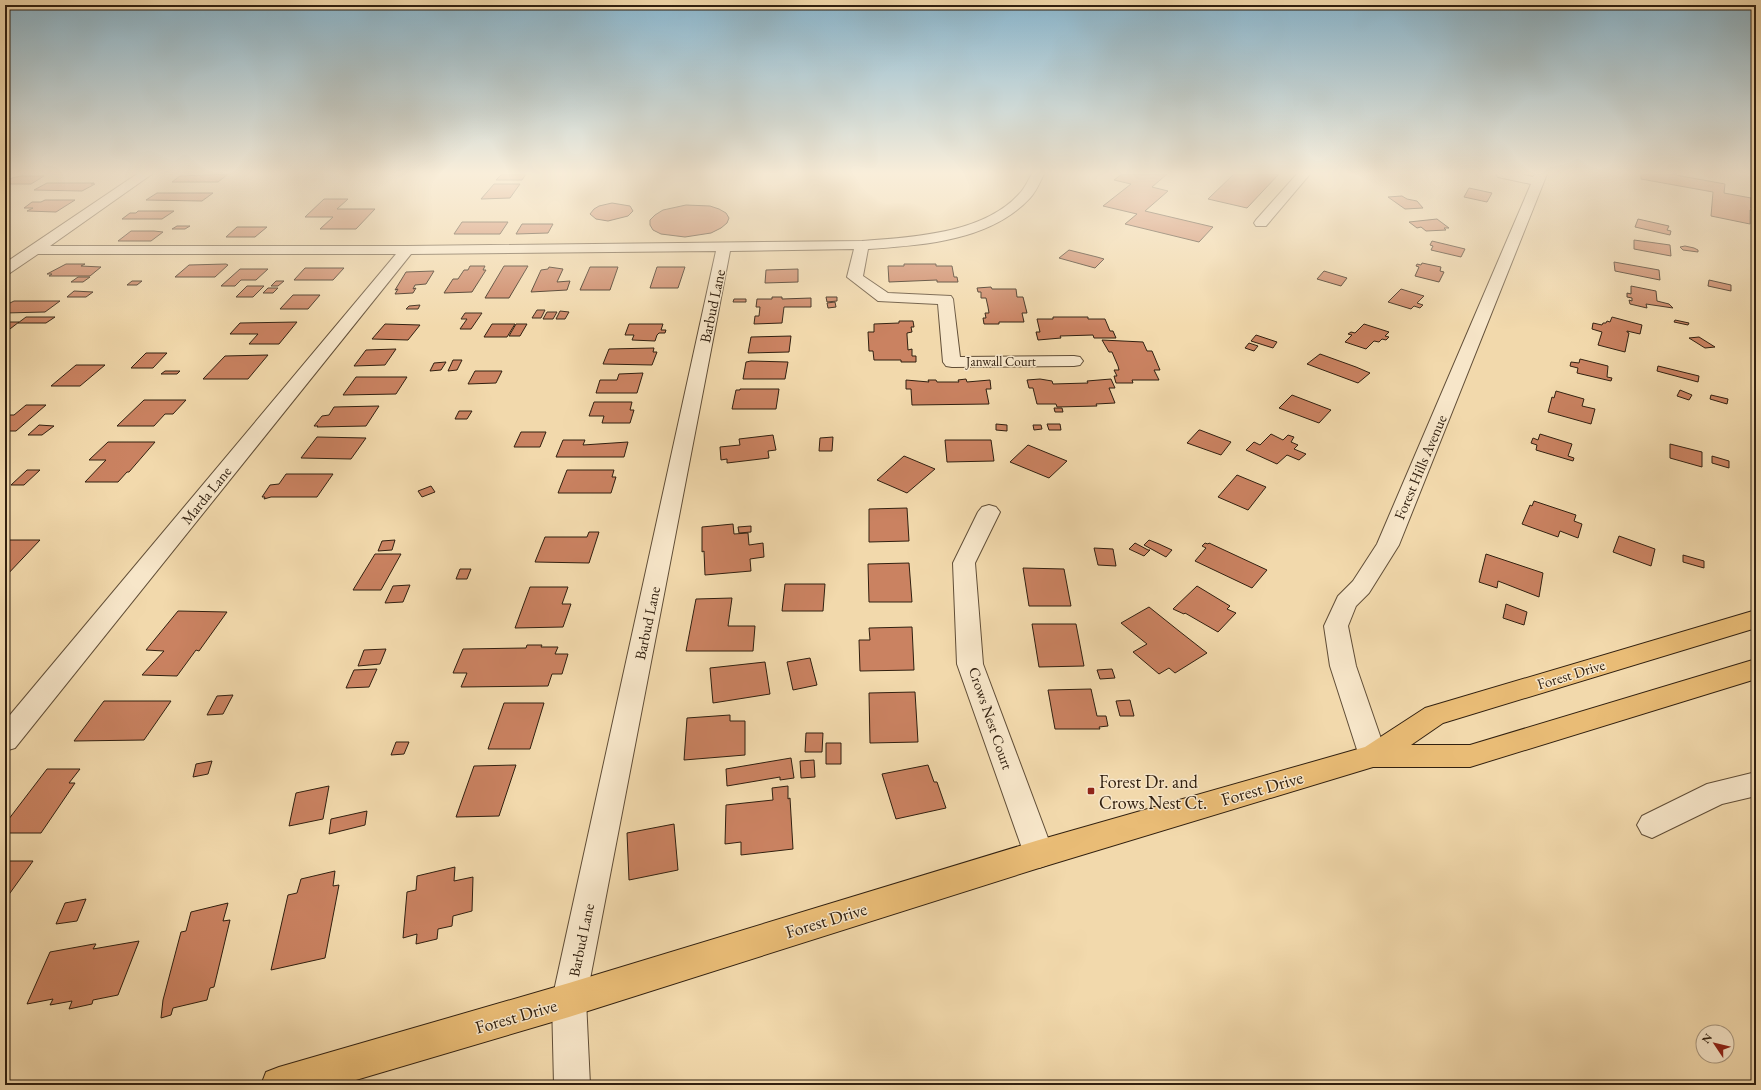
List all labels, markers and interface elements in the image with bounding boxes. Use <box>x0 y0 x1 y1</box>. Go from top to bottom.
street label: Barbud Lane <box>695 267 729 344</box>
street label: Janwall Court <box>965 353 1036 370</box>
street label: Forest Hills Avenue <box>1389 412 1451 522</box>
street label: Marda Lane <box>177 462 235 528</box>
street label: Barbud Lane <box>630 584 664 661</box>
street label: Forest Drive <box>1535 655 1607 693</box>
street label: Crows Nest Court <box>965 664 1017 772</box>
street label: Forest Drive <box>1218 765 1306 811</box>
place label: Forest Dr. and Crows Nest Ct. <box>1099 770 1207 814</box>
marker: Forest Dr. and Crows Nest Ct. <box>1086 786 1096 796</box>
street label: Forest Drive <box>782 897 870 943</box>
street label: Barbud Lane <box>564 901 598 978</box>
street label: Forest Drive <box>472 993 560 1039</box>
north arrow <box>1695 1024 1735 1064</box>
text: N <box>1699 1031 1715 1046</box>

